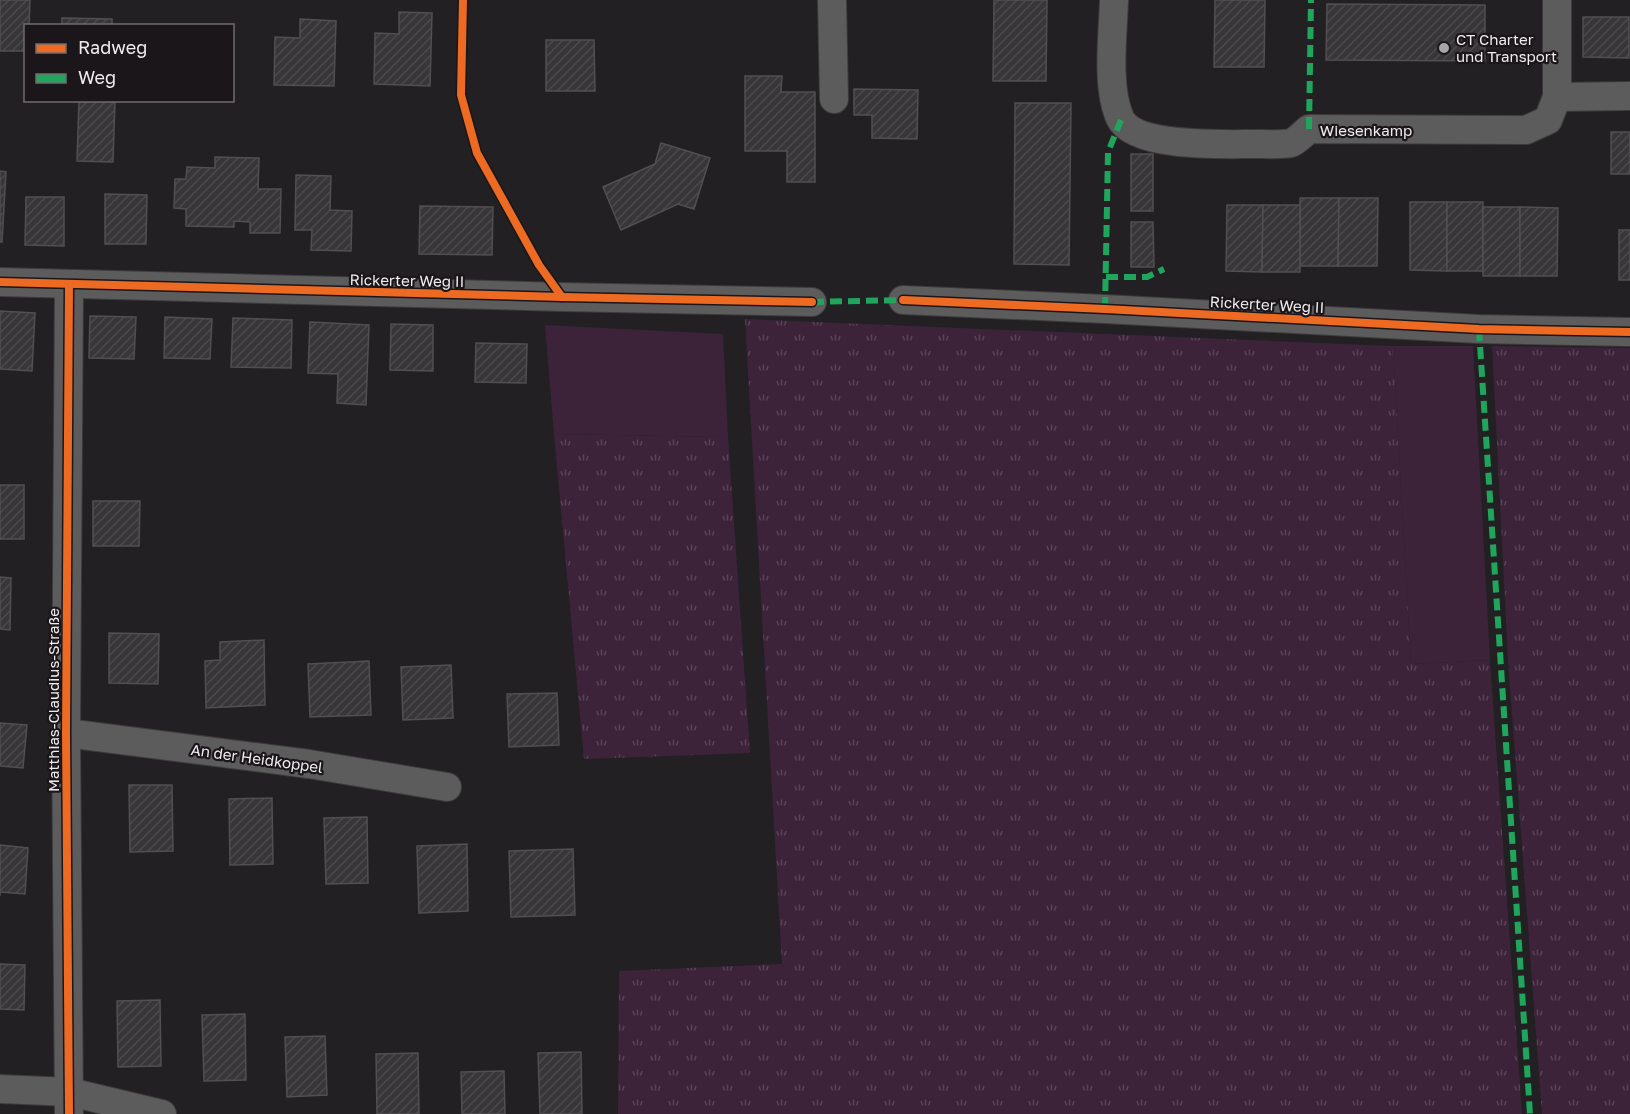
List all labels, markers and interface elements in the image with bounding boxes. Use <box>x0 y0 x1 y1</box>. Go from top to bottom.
legend <box>24 24 234 102</box>
place label: CT Charter und Transport <box>1456 30 1557 65</box>
text: Radweg <box>78 36 147 58</box>
marker: CT Charter und Transport <box>1437 41 1451 55</box>
text: Weg <box>78 66 116 88</box>
street label: Wiesenkamp <box>1320 121 1412 139</box>
street label: Rickerter Weg II <box>350 270 464 290</box>
street label: Rickerter Weg II <box>1209 292 1325 316</box>
street label: Matthias-Claudius-Straße <box>44 608 62 792</box>
street label: An der Heidkoppel <box>190 740 324 776</box>

